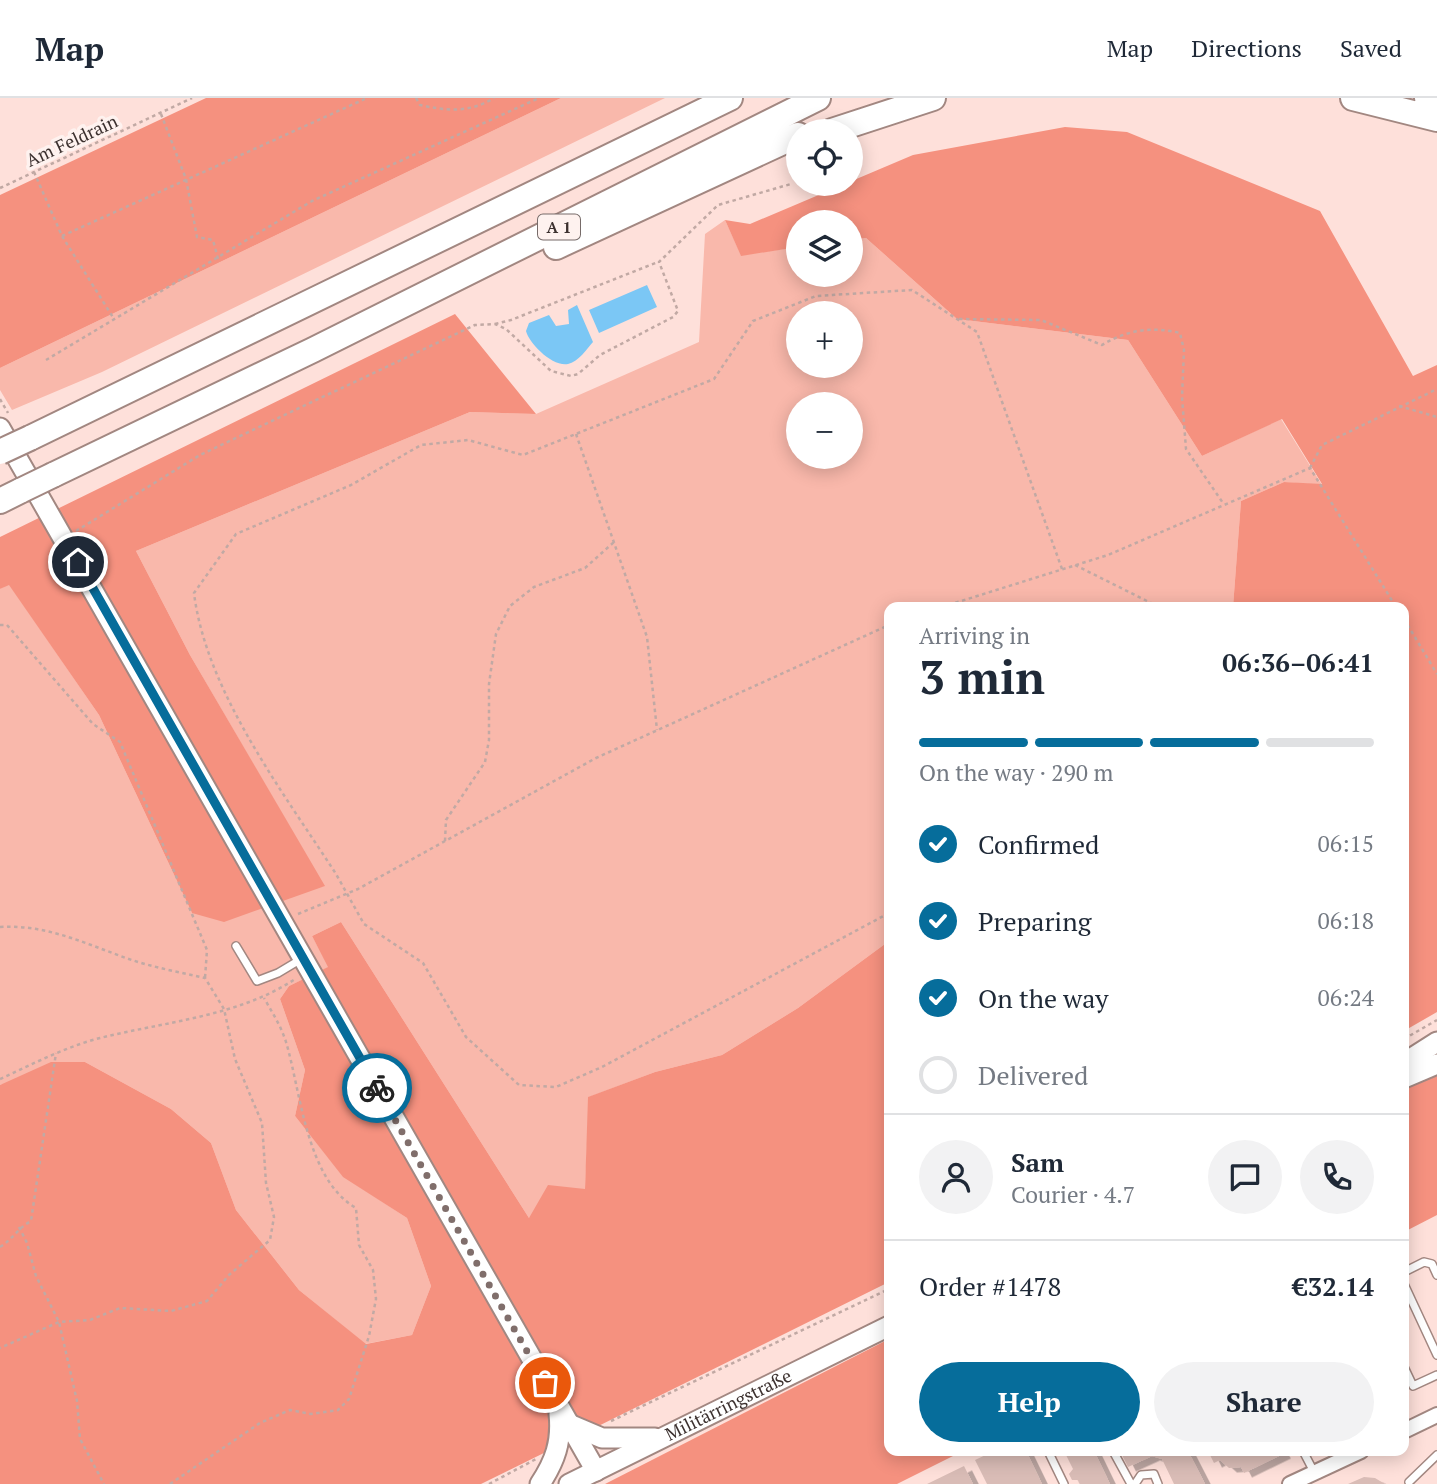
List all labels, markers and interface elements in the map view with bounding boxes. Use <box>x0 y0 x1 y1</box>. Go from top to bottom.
text: Map <box>35 27 104 70</box>
text: Map <box>1107 32 1153 64</box>
text: Directions <box>1191 32 1302 64</box>
text: Saved <box>1340 32 1402 64</box>
street label: Am Feldrain <box>22 108 122 172</box>
map controls <box>786 119 863 469</box>
button: locate <box>786 119 863 196</box>
button: layers <box>786 210 863 287</box>
road number: A 1 <box>538 214 580 239</box>
button: + <box>786 301 863 378</box>
button: − <box>786 392 863 469</box>
pin <box>48 532 108 592</box>
icon: home <box>59 543 97 581</box>
text: Arriving in <box>919 620 1030 651</box>
text: 06:36–06:41 <box>1222 645 1374 679</box>
text: 3 min <box>919 646 1045 707</box>
text: On the way · 290 m <box>919 757 1113 788</box>
icon: check <box>919 825 957 863</box>
text: Confirmed <box>978 827 1099 861</box>
text: 06:15 <box>1317 828 1374 859</box>
icon: check <box>919 902 957 940</box>
text: Preparing <box>978 904 1091 938</box>
text: 06:18 <box>1317 905 1374 936</box>
icon: check <box>919 979 957 1017</box>
text: On the way <box>978 981 1109 1015</box>
text: 06:24 <box>1317 982 1374 1013</box>
courier <box>342 1053 412 1123</box>
text: Delivered <box>978 1058 1088 1092</box>
icon: bike <box>358 1069 396 1107</box>
button: person <box>919 1140 993 1214</box>
button: chat <box>1208 1140 1282 1214</box>
button: phone <box>1300 1140 1374 1214</box>
text: Sam <box>1011 1145 1064 1179</box>
text: Courier · 4.7 <box>1011 1179 1135 1210</box>
text: Order #1478 <box>919 1269 1061 1303</box>
text: €32.14 <box>1293 1269 1374 1303</box>
pin <box>515 1353 575 1413</box>
button: Help <box>919 1362 1140 1442</box>
button: Share <box>1154 1362 1374 1442</box>
street label: Militärringstraße <box>661 1363 795 1446</box>
icon: bag <box>526 1364 564 1402</box>

